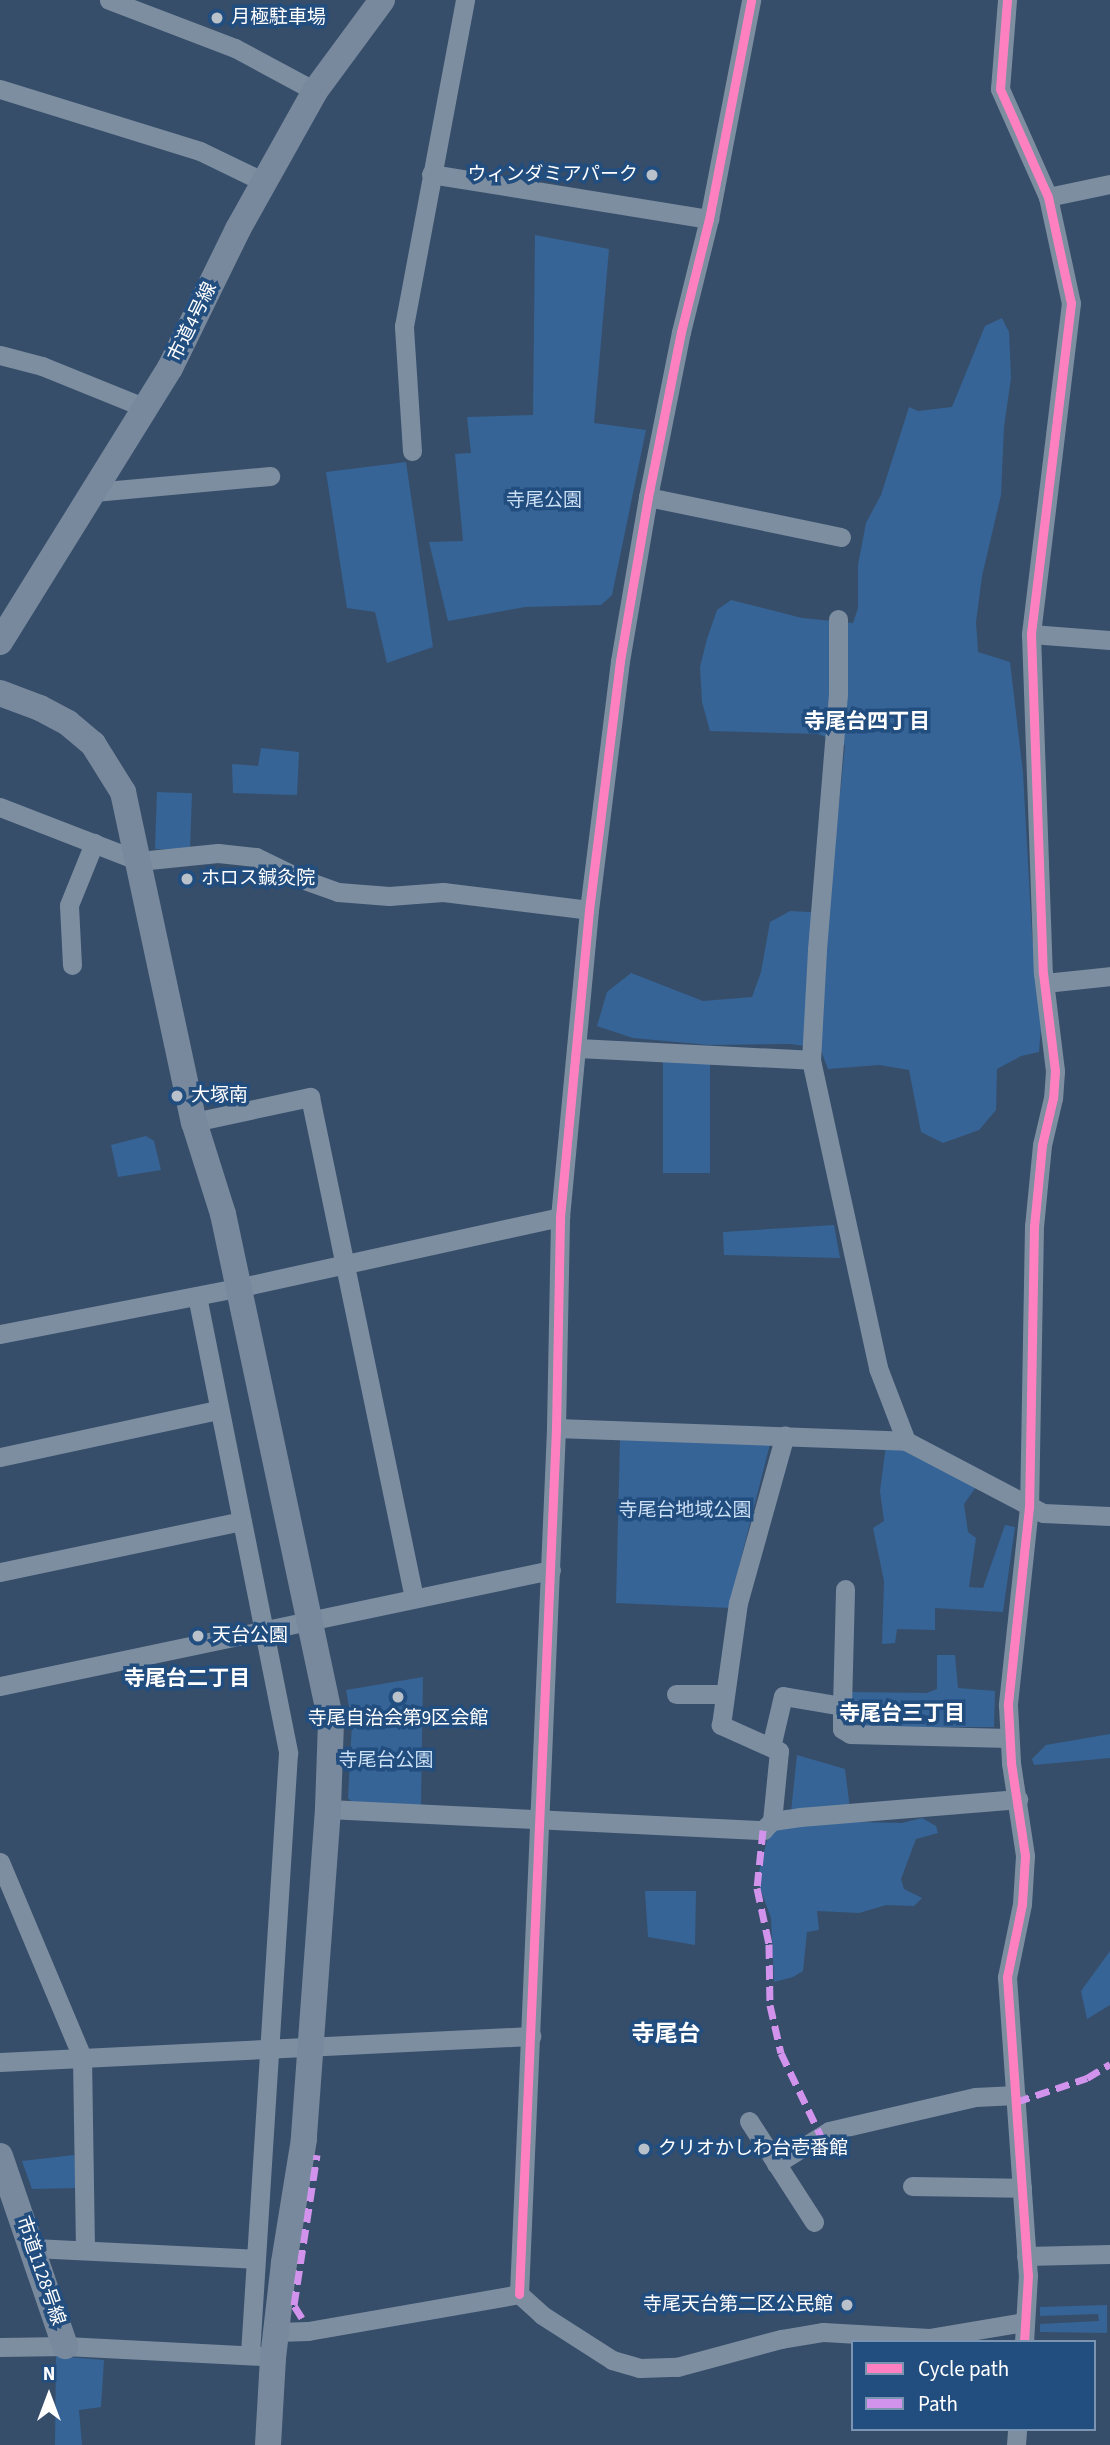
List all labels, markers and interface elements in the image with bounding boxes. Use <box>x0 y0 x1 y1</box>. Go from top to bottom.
place label: 月極駐車場 <box>231 7 326 29</box>
marker: 月極駐車場 <box>209 10 225 26</box>
place label: ウィンダミアパーク <box>467 164 638 186</box>
marker: ウィンダミアパーク <box>644 167 660 183</box>
street label: 市道4号線 <box>164 279 222 365</box>
park label: 寺尾公園 <box>506 490 582 512</box>
district label: 寺尾台四丁目 <box>804 708 930 734</box>
place label: ホロス鍼灸院 <box>201 868 315 890</box>
marker: ホロス鍼灸院 <box>179 871 195 887</box>
place label: 大塚南 <box>191 1085 248 1107</box>
marker: 大塚南 <box>169 1088 185 1104</box>
park label: 寺尾台地域公園 <box>619 1500 751 1522</box>
place label: 天台公園 <box>212 1625 288 1647</box>
marker: 天台公園 <box>190 1628 206 1644</box>
district label: 寺尾台二丁目 <box>124 1665 250 1691</box>
marker: 寺尾自治会第9区会館 <box>390 1689 406 1705</box>
district label: 寺尾台三丁目 <box>839 1700 965 1726</box>
place label: 寺尾自治会第9区会館 <box>308 1708 488 1730</box>
park label: 寺尾台公園 <box>339 1750 433 1772</box>
district label: 寺尾台 <box>632 2020 700 2048</box>
place label: クリオかしわ台壱番館 <box>658 2138 848 2160</box>
marker: クリオかしわ台壱番館 <box>636 2141 652 2157</box>
street label: 市道1128号線 <box>11 2214 69 2328</box>
place label: 寺尾天台第二区公民館 <box>643 2294 833 2316</box>
marker: 寺尾天台第二区公民館 <box>839 2297 855 2313</box>
legend <box>851 2340 1096 2431</box>
text: Cycle path <box>918 2354 1009 2384</box>
north arrow <box>14 2361 84 2431</box>
text: N <box>43 2361 55 2388</box>
text: Path <box>918 2389 958 2419</box>

